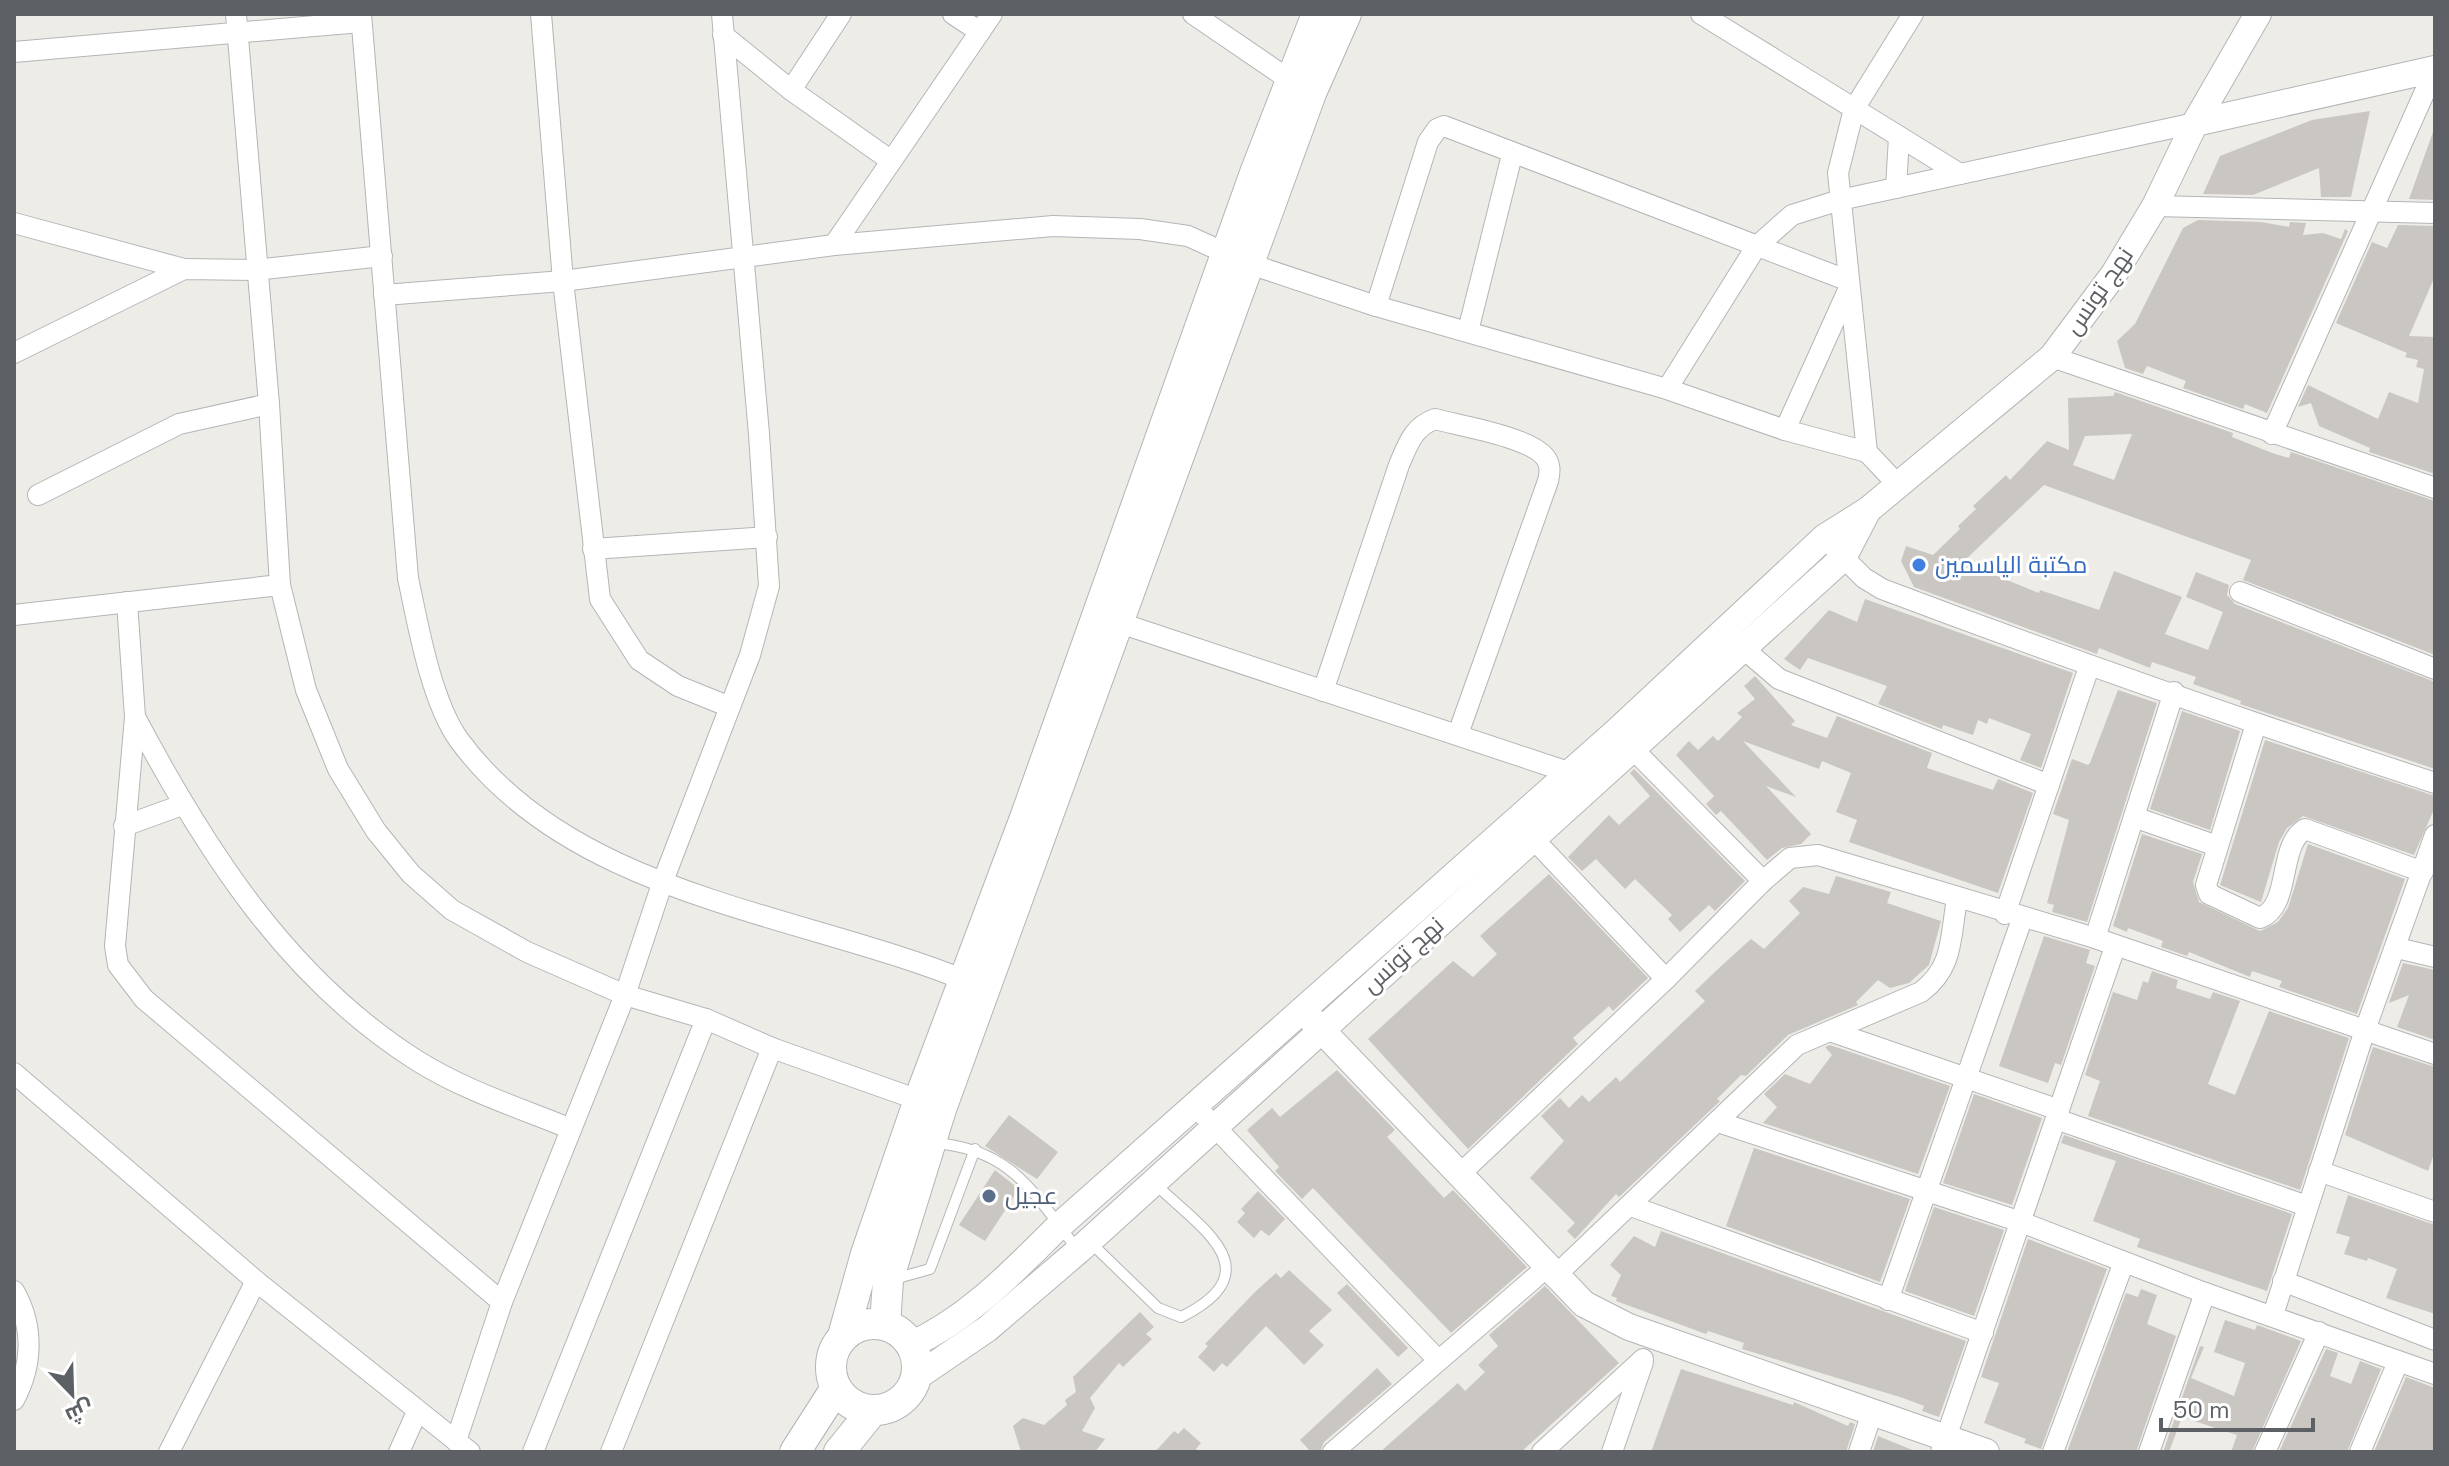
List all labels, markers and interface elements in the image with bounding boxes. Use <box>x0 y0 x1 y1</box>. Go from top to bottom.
street label: نهج تونس <box>2057 241 2141 341</box>
place label: مكتبة الياسمين <box>1935 549 2087 580</box>
marker: مكتبة الياسمين <box>1910 556 1928 574</box>
street label: نهج تونس <box>1355 910 1451 1000</box>
place label: عجيل <box>1005 1180 1058 1211</box>
marker: عجيل <box>980 1187 998 1205</box>
north arrow <box>32 1354 112 1434</box>
scale bar <box>2161 1382 2313 1432</box>
text: ش <box>61 1394 98 1431</box>
text: 50 m <box>2173 1394 2230 1425</box>

